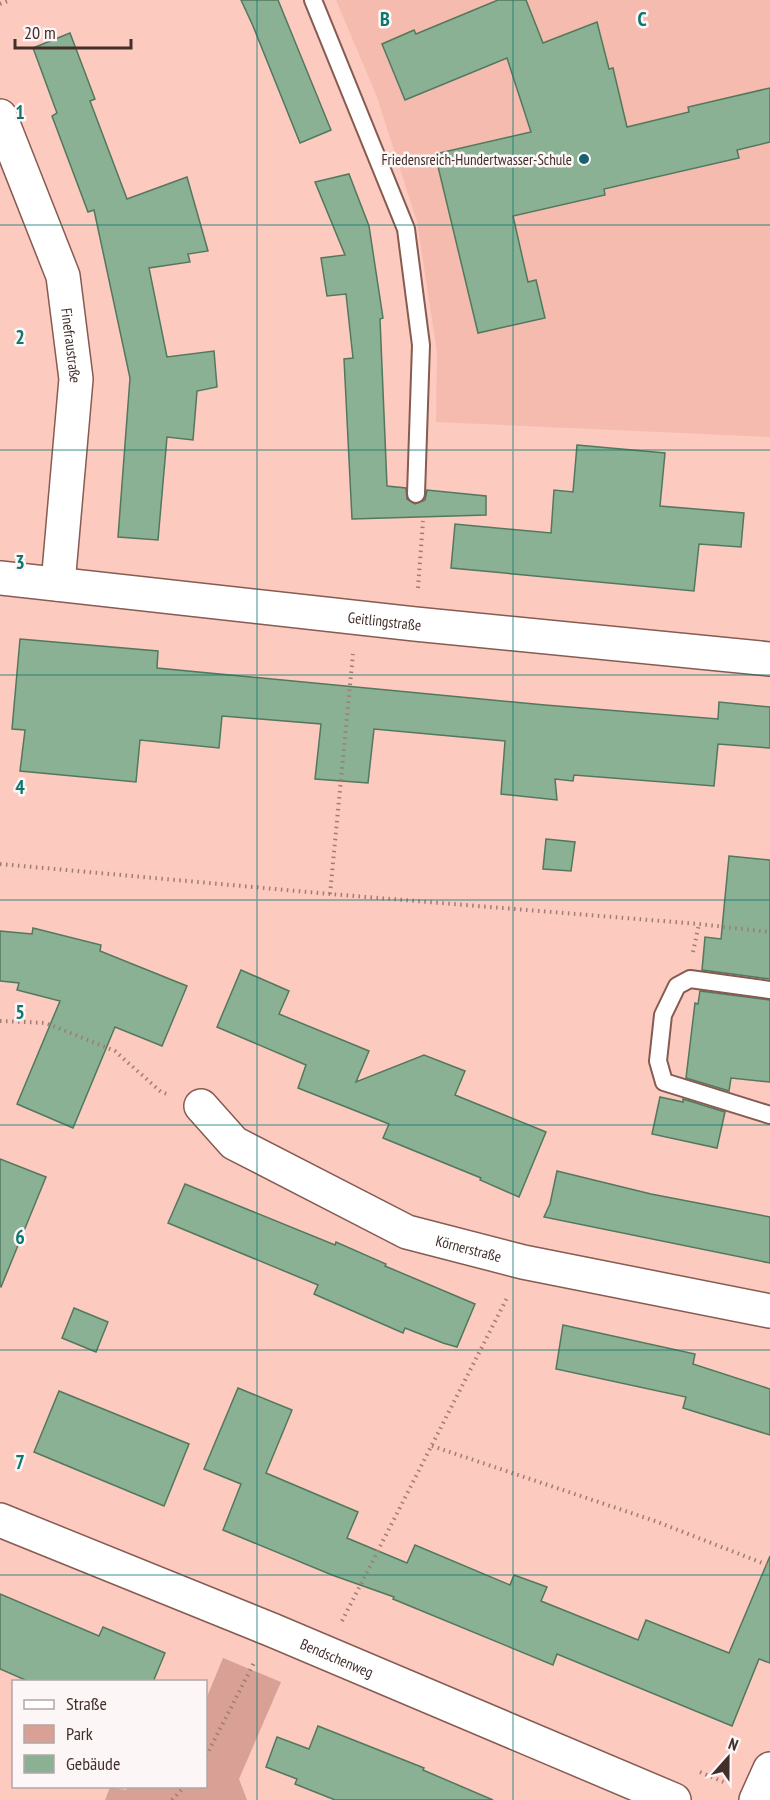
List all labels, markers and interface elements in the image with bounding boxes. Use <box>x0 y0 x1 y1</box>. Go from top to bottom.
text: B <box>380 6 390 32</box>
text: C <box>637 6 647 32</box>
scale bar <box>15 12 130 50</box>
text: 20 m <box>24 21 56 44</box>
text: 1 <box>15 99 25 125</box>
place label: Friedensreich-Hundertwasser-Schule <box>381 150 572 169</box>
marker: Friedensreich-Hundertwasser-Schule <box>577 152 591 166</box>
street label: Finefraustraße <box>58 307 86 384</box>
text: 2 <box>15 324 25 350</box>
text: 3 <box>15 549 25 575</box>
street label: Geitlingstraße <box>347 607 422 634</box>
text: 4 <box>15 774 25 800</box>
text: 5 <box>15 999 25 1025</box>
text: 6 <box>15 1224 25 1250</box>
street label: Körnerstraße <box>434 1230 504 1266</box>
text: 7 <box>15 1449 25 1475</box>
street label: Bendschenweg <box>298 1634 376 1681</box>
legend <box>12 1680 207 1788</box>
text: Straße <box>66 1692 107 1715</box>
text: Park <box>66 1722 93 1745</box>
north arrow <box>698 1728 758 1788</box>
text: N <box>726 1733 741 1755</box>
text: Gebäude <box>66 1752 120 1775</box>

